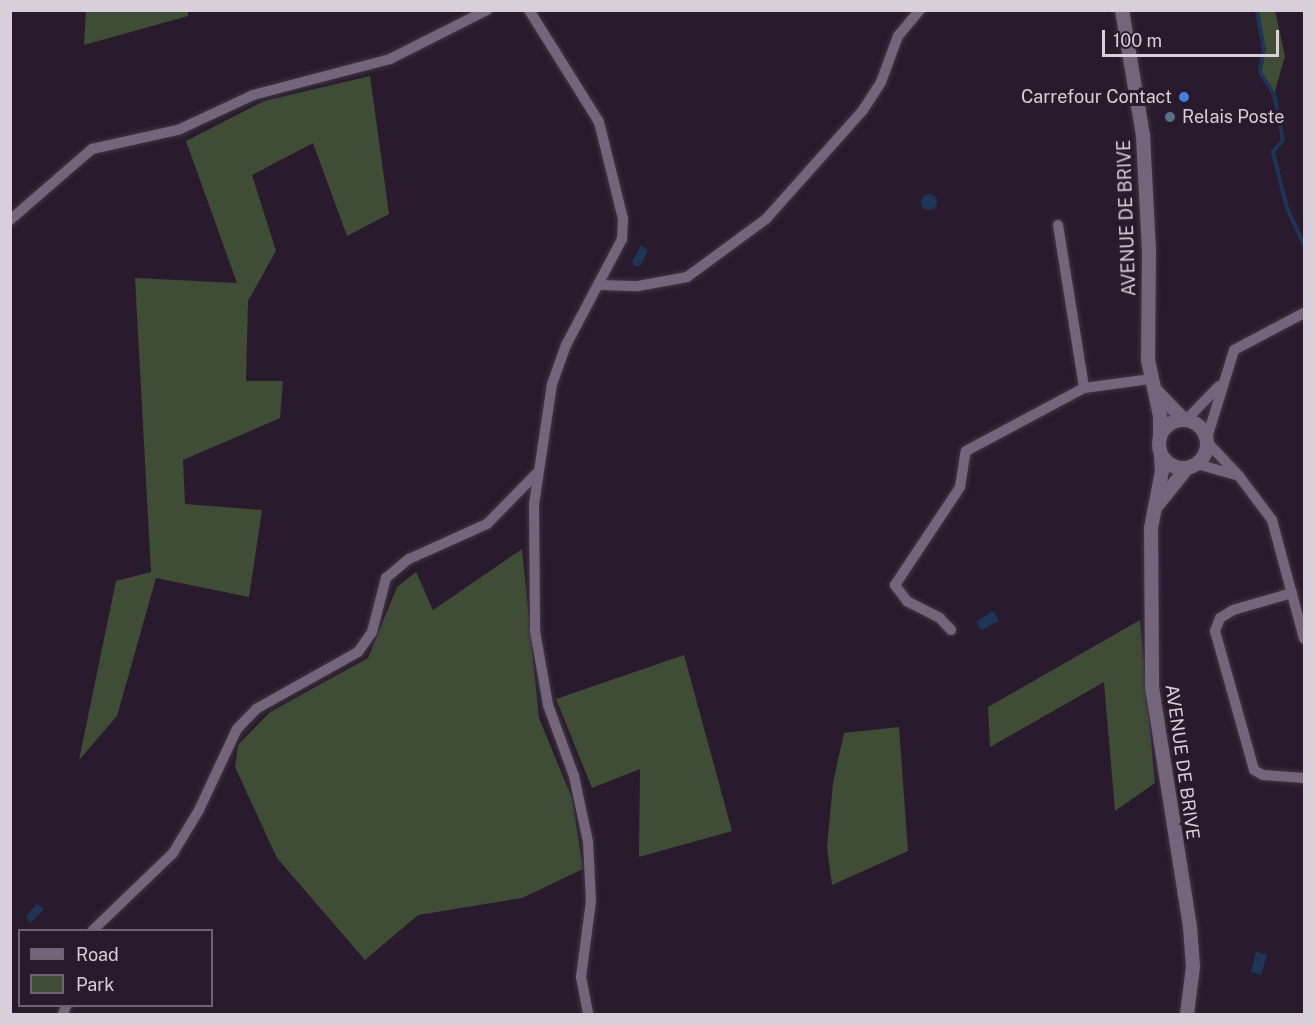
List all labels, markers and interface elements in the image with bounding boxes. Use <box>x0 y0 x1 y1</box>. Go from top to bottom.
scale bar <box>1105 18 1282 56</box>
text: 100 m <box>1113 30 1162 51</box>
place label: Carrefour Contact <box>1021 86 1172 108</box>
marker: Carrefour Contact <box>1177 90 1191 104</box>
place label: Relais Poste <box>1182 106 1285 128</box>
marker: Relais Poste <box>1163 110 1177 124</box>
street label: AVENUE DE BRIVE <box>1113 139 1141 297</box>
street label: AVENUE DE BRIVE <box>1160 683 1204 841</box>
legend <box>18 929 213 1007</box>
text: Road <box>76 944 119 965</box>
text: Park <box>76 974 114 995</box>

